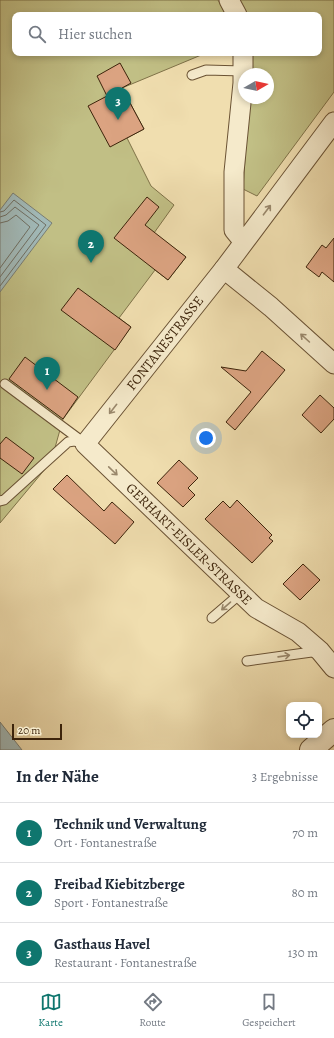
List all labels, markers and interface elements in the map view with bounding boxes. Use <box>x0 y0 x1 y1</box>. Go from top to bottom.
search box <box>12 12 322 56</box>
icon: search <box>26 23 48 45</box>
text: Hier suchen <box>58 24 132 44</box>
north arrow <box>238 68 274 104</box>
pin: 3 <box>105 87 131 120</box>
one-way arrow <box>263 205 271 216</box>
pin: 2 <box>78 230 104 263</box>
street label: FONTANESTRASSE <box>122 292 208 394</box>
one-way arrow <box>300 333 310 342</box>
pin: 1 <box>34 357 60 390</box>
one-way arrow <box>109 404 117 415</box>
your location <box>196 428 216 448</box>
one-way arrow <box>108 466 118 476</box>
street label: GERHART-EISLER-STRASSE <box>122 479 256 609</box>
one-way arrow <box>221 601 231 611</box>
one-way arrow <box>277 652 290 660</box>
map controls <box>286 702 322 738</box>
button: locate <box>286 702 322 738</box>
scale bar <box>12 722 62 741</box>
text: 20 m <box>18 723 40 738</box>
text: In der Nähe <box>16 765 99 788</box>
text: 3 Ergebnisse <box>252 768 318 785</box>
text: Technik und Verwaltung <box>54 814 207 834</box>
text: 1 <box>27 824 31 841</box>
text: 70 m <box>292 824 318 841</box>
text: Ort · Fontanestraße <box>54 834 157 851</box>
text: Freibad Kiebitzberge <box>54 874 185 894</box>
text: 2 <box>26 884 32 901</box>
text: 80 m <box>291 884 318 901</box>
text: Sport · Fontanestraße <box>54 894 168 911</box>
text: Gasthaus Havel <box>54 934 150 954</box>
text: 3 <box>26 944 32 961</box>
text: 130 m <box>288 944 318 961</box>
text: Restaurant · Fontanestraße <box>54 954 197 971</box>
tab: Karte <box>38 991 63 1030</box>
tab: Route <box>139 991 166 1030</box>
tab: Gespeichert <box>242 991 296 1030</box>

